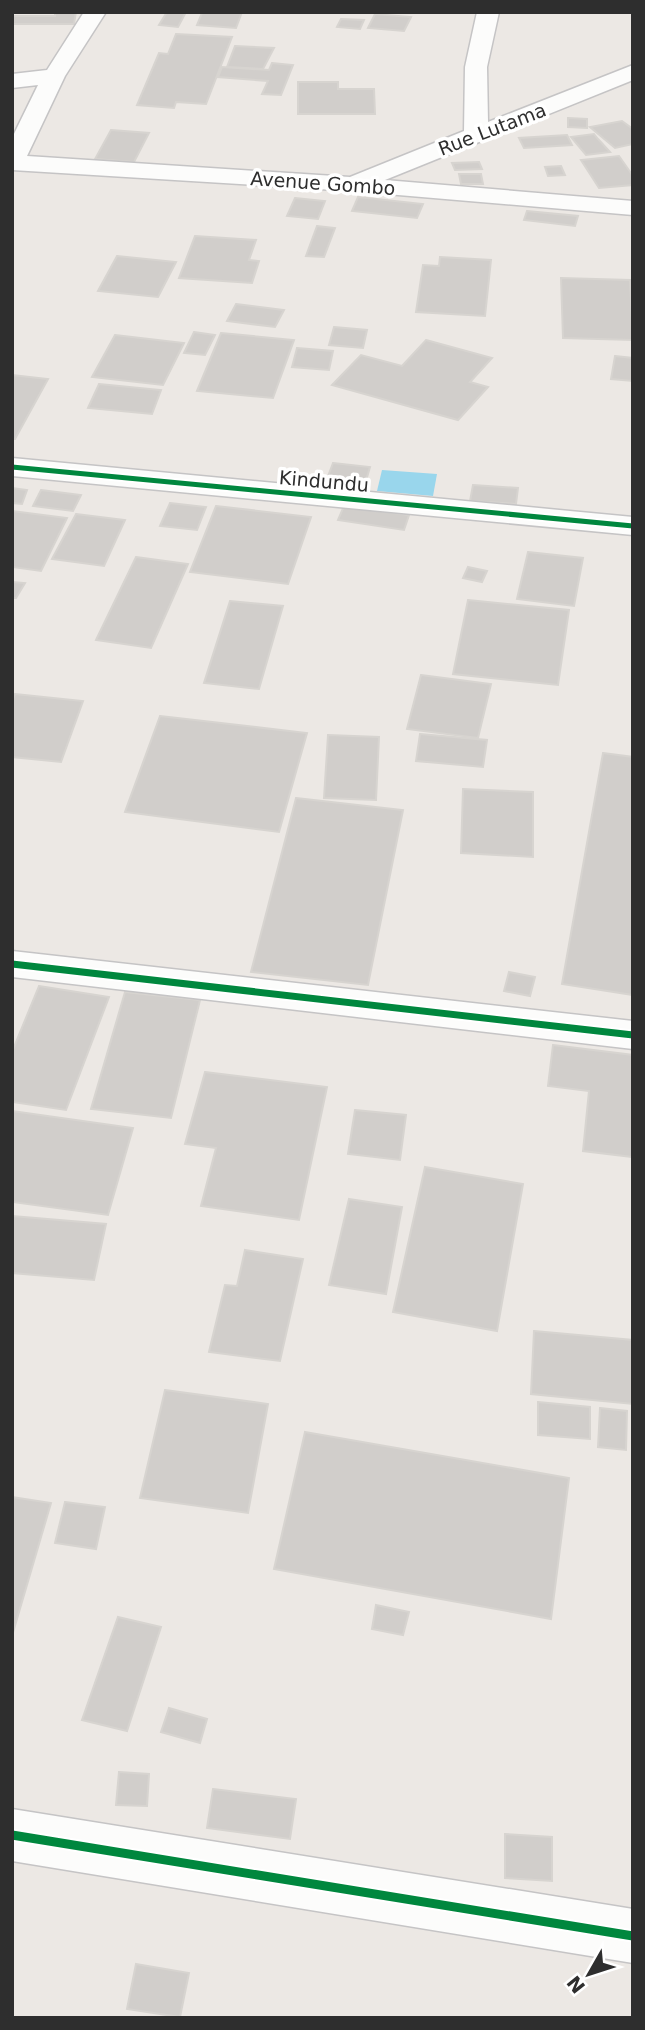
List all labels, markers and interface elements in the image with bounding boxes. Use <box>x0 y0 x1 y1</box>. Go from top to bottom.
street label: Rue Lutama <box>435 98 549 160</box>
street label: Avenue Gombo <box>250 167 396 199</box>
street label: Kindundu <box>278 466 370 496</box>
north arrow <box>554 1939 624 2009</box>
text: N <box>562 1972 589 1998</box>

